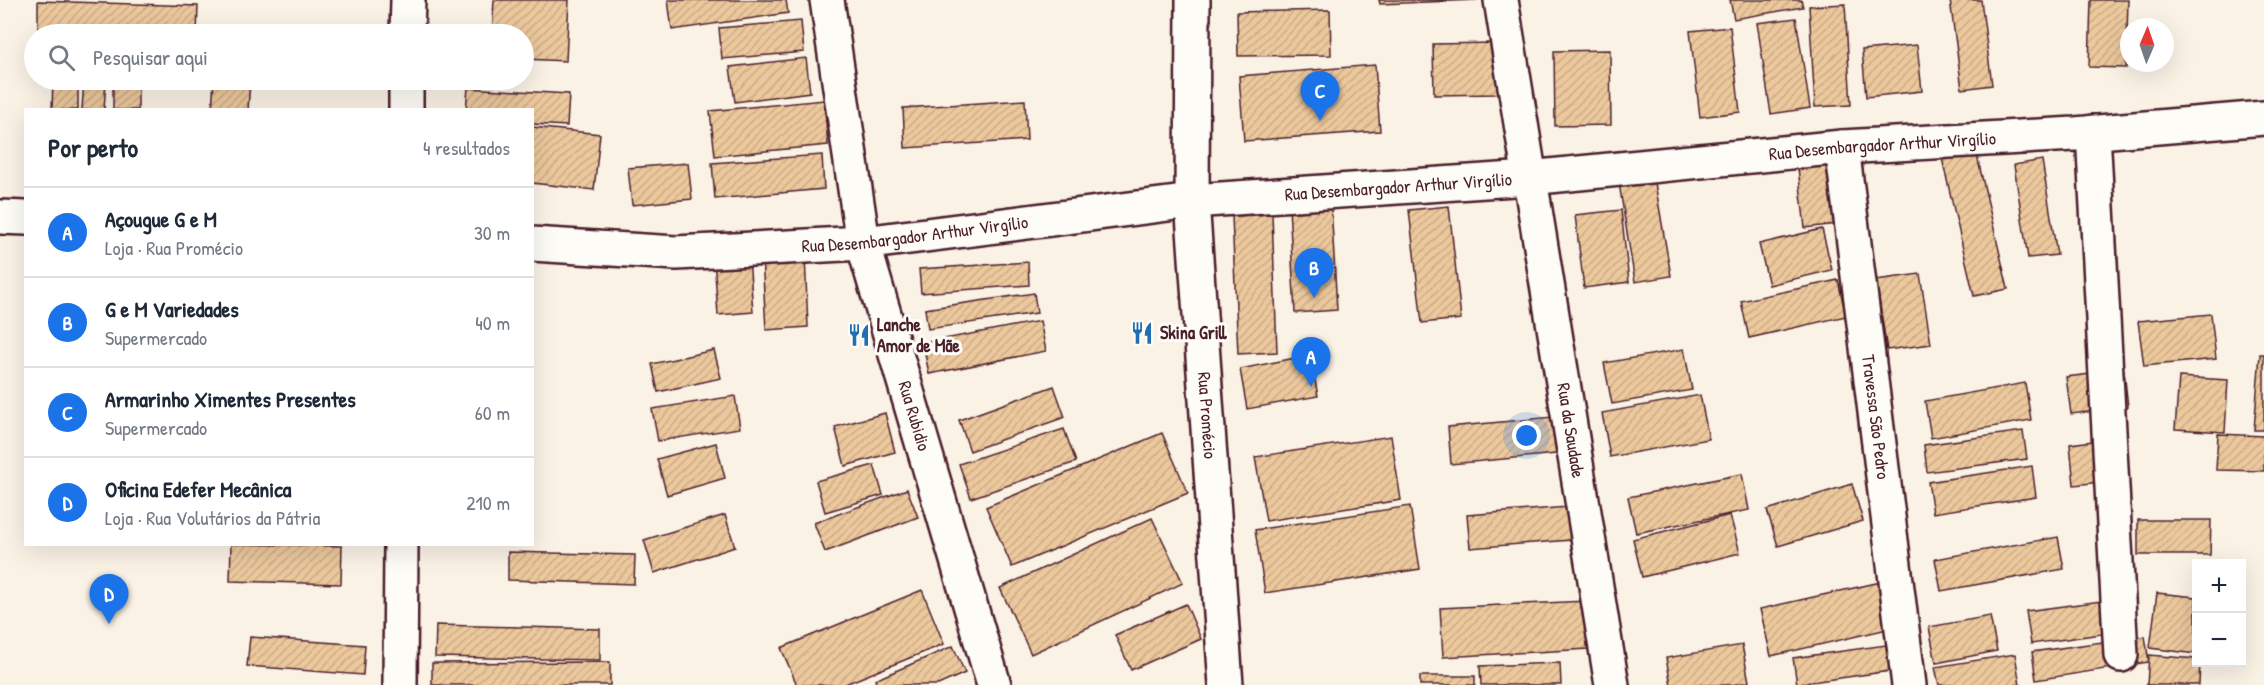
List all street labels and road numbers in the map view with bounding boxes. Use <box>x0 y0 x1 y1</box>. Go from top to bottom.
street label: Rua Desembargador Arthur Virgílio <box>1768 125 1997 166</box>
street label: Rua Desembargador Arthur Virgílio <box>1284 166 1513 207</box>
street label: Rua Desembargador Arthur Virgílio <box>801 209 1029 258</box>
street label: Travessa São Pedro <box>1856 353 1896 481</box>
street label: Rua Promécio <box>1192 371 1223 460</box>
street label: Rua Rubidio <box>893 378 937 454</box>
street label: Rua da Saudade <box>1551 381 1591 480</box>

